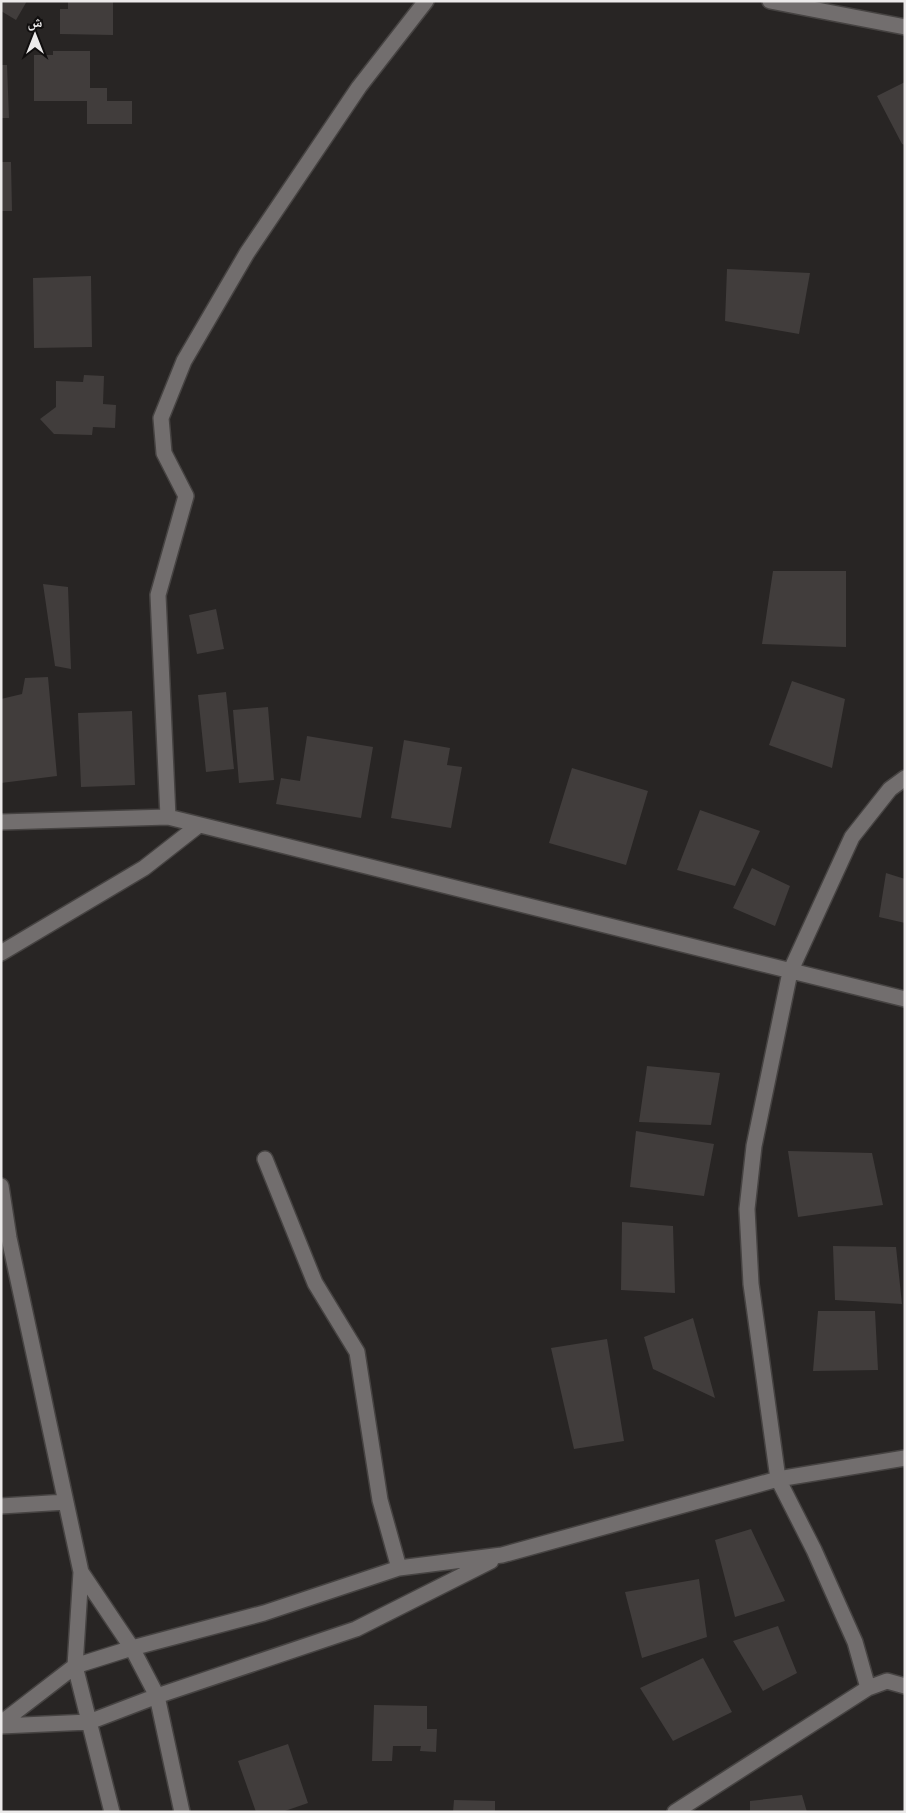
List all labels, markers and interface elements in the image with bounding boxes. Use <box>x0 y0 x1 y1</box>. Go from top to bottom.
north arrow <box>10 10 60 60</box>
text: ش <box>28 13 43 31</box>

